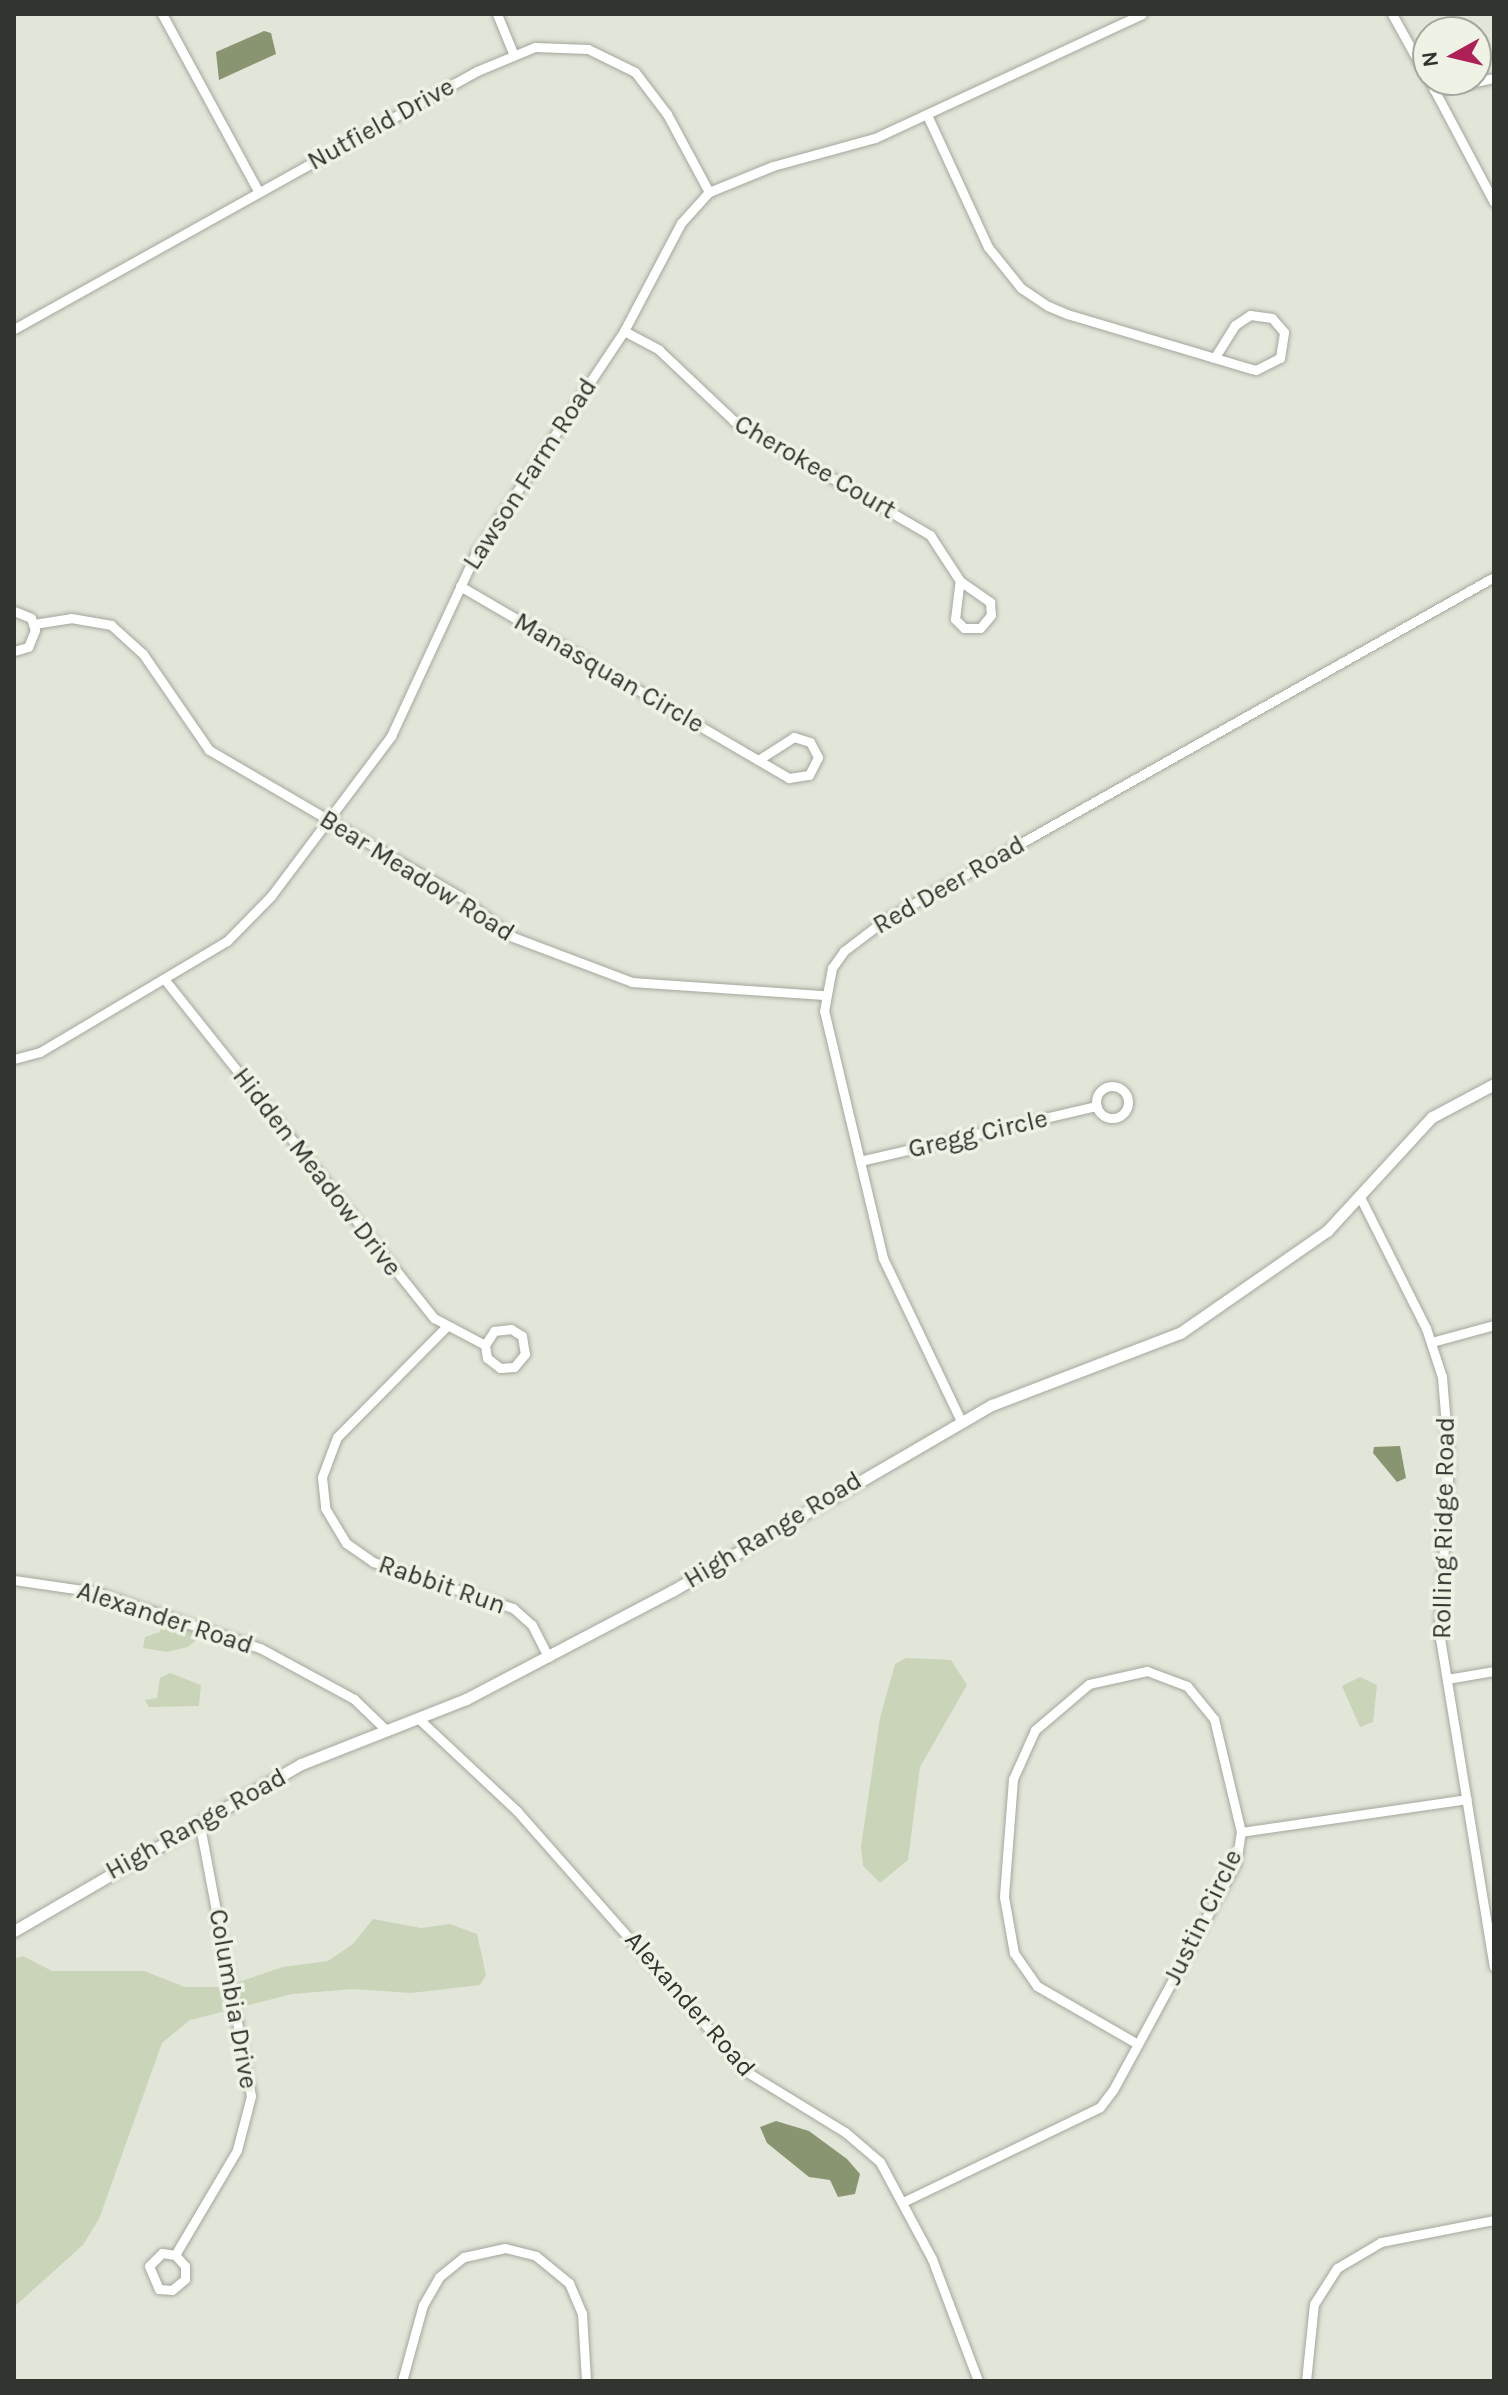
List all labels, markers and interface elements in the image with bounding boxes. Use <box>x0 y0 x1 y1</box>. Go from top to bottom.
north arrow <box>1412 16 1492 96</box>
text: N <box>1416 49 1444 69</box>
street label: Nutfield Drive <box>302 71 460 177</box>
street label: Lawson Farm Road <box>456 372 604 576</box>
street label: Cherokee Court <box>729 408 901 526</box>
street label: Manasquan Circle <box>508 606 710 740</box>
street label: Bear Meadow Road <box>314 804 520 948</box>
street label: Red Deer Road <box>868 829 1030 941</box>
street label: Hidden Meadow Drive <box>226 1061 408 1283</box>
street label: Gregg Circle <box>905 1103 1051 1165</box>
street label: Rolling Ridge Road <box>1426 1417 1462 1639</box>
street label: High Range Road <box>679 1465 867 1595</box>
street label: Rabbit Run <box>374 1549 510 1621</box>
street label: Alexander Road <box>73 1575 257 1661</box>
street label: High Range Road <box>100 1761 292 1887</box>
street label: Justin Circle <box>1157 1844 1249 1990</box>
street label: Columbia Drive <box>202 1907 264 2091</box>
street label: Alexander Road <box>618 1925 762 2083</box>

